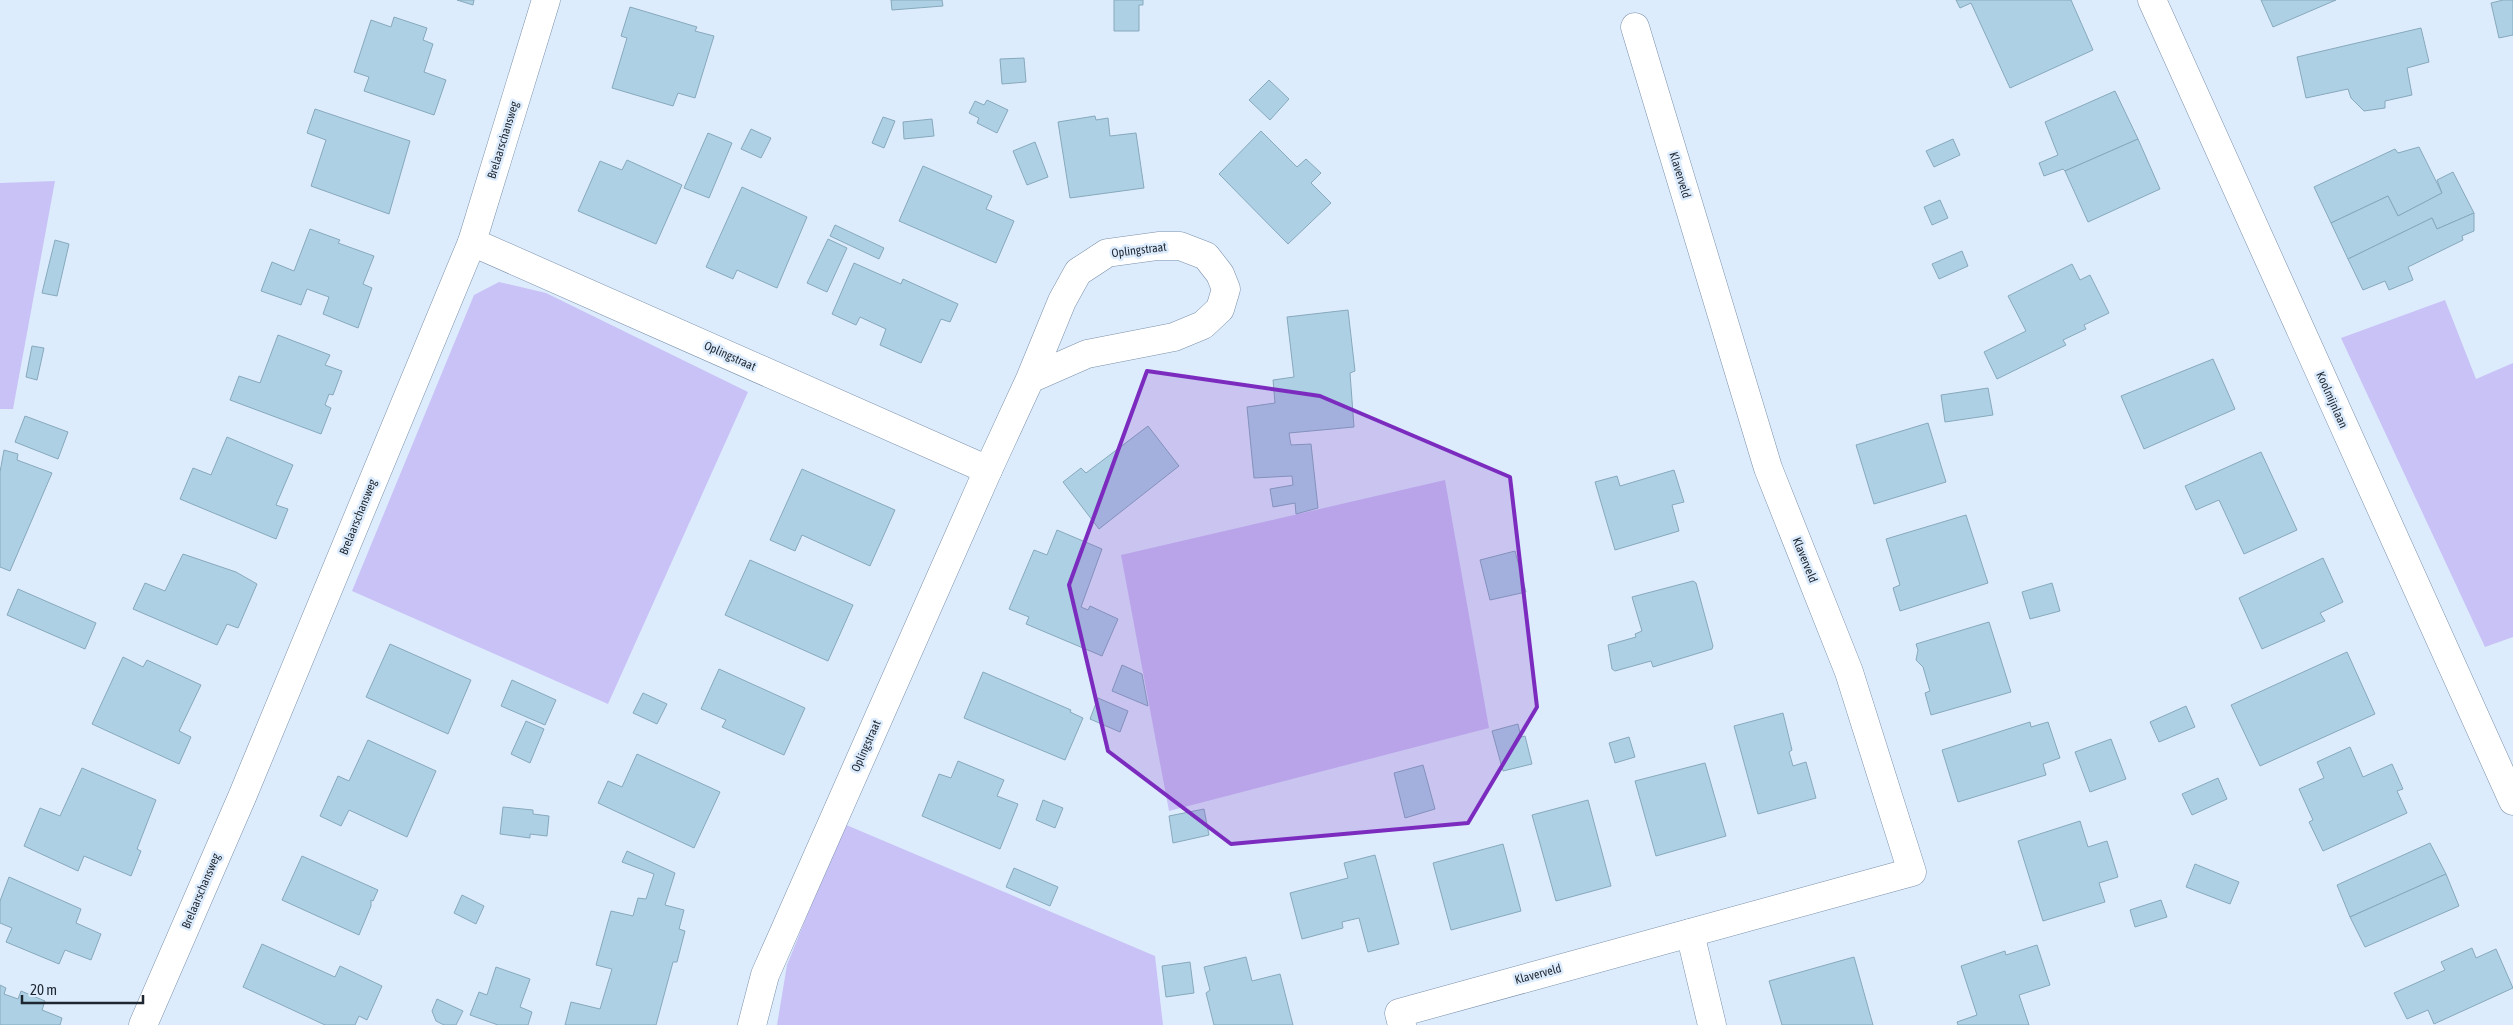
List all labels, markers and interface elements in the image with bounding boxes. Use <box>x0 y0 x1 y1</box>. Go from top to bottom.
street label: Brelaarschansweg <box>485 99 522 180</box>
street label: Klaverveld <box>1666 150 1694 200</box>
street label: Oplingstraat <box>1111 240 1168 260</box>
street label: Oplingstraat <box>702 338 759 374</box>
street label: Koolmijnlaan <box>2313 370 2351 430</box>
street label: Brelaarschansweg <box>336 476 380 557</box>
street label: Klaverveld <box>1790 535 1820 585</box>
street label: Oplingstraat <box>848 717 884 774</box>
street label: Brelaarschansweg <box>179 851 223 931</box>
street label: Klaverveld <box>1513 961 1563 987</box>
scale bar <box>22 972 144 1004</box>
text: 20 m <box>30 981 57 998</box>

